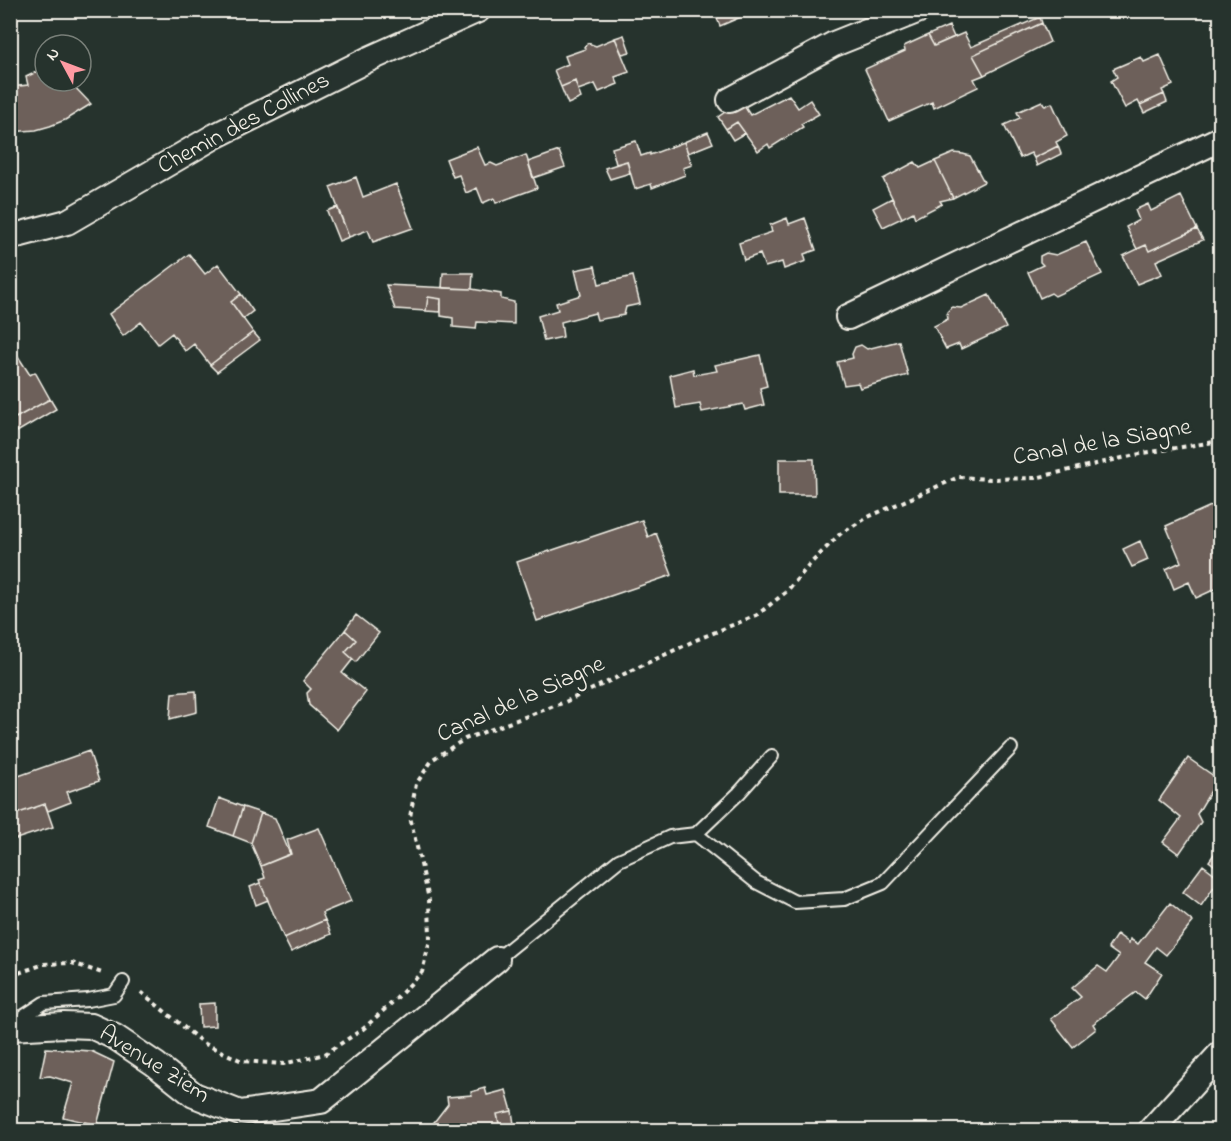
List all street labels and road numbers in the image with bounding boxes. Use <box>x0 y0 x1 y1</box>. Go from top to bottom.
street label: Chemin des Collines <box>152 64 336 184</box>
street label: Canal de la Siagne <box>1010 410 1194 476</box>
street label: Canal de la Siagne <box>432 647 611 753</box>
street label: Avenue Ziem <box>92 1017 216 1113</box>

